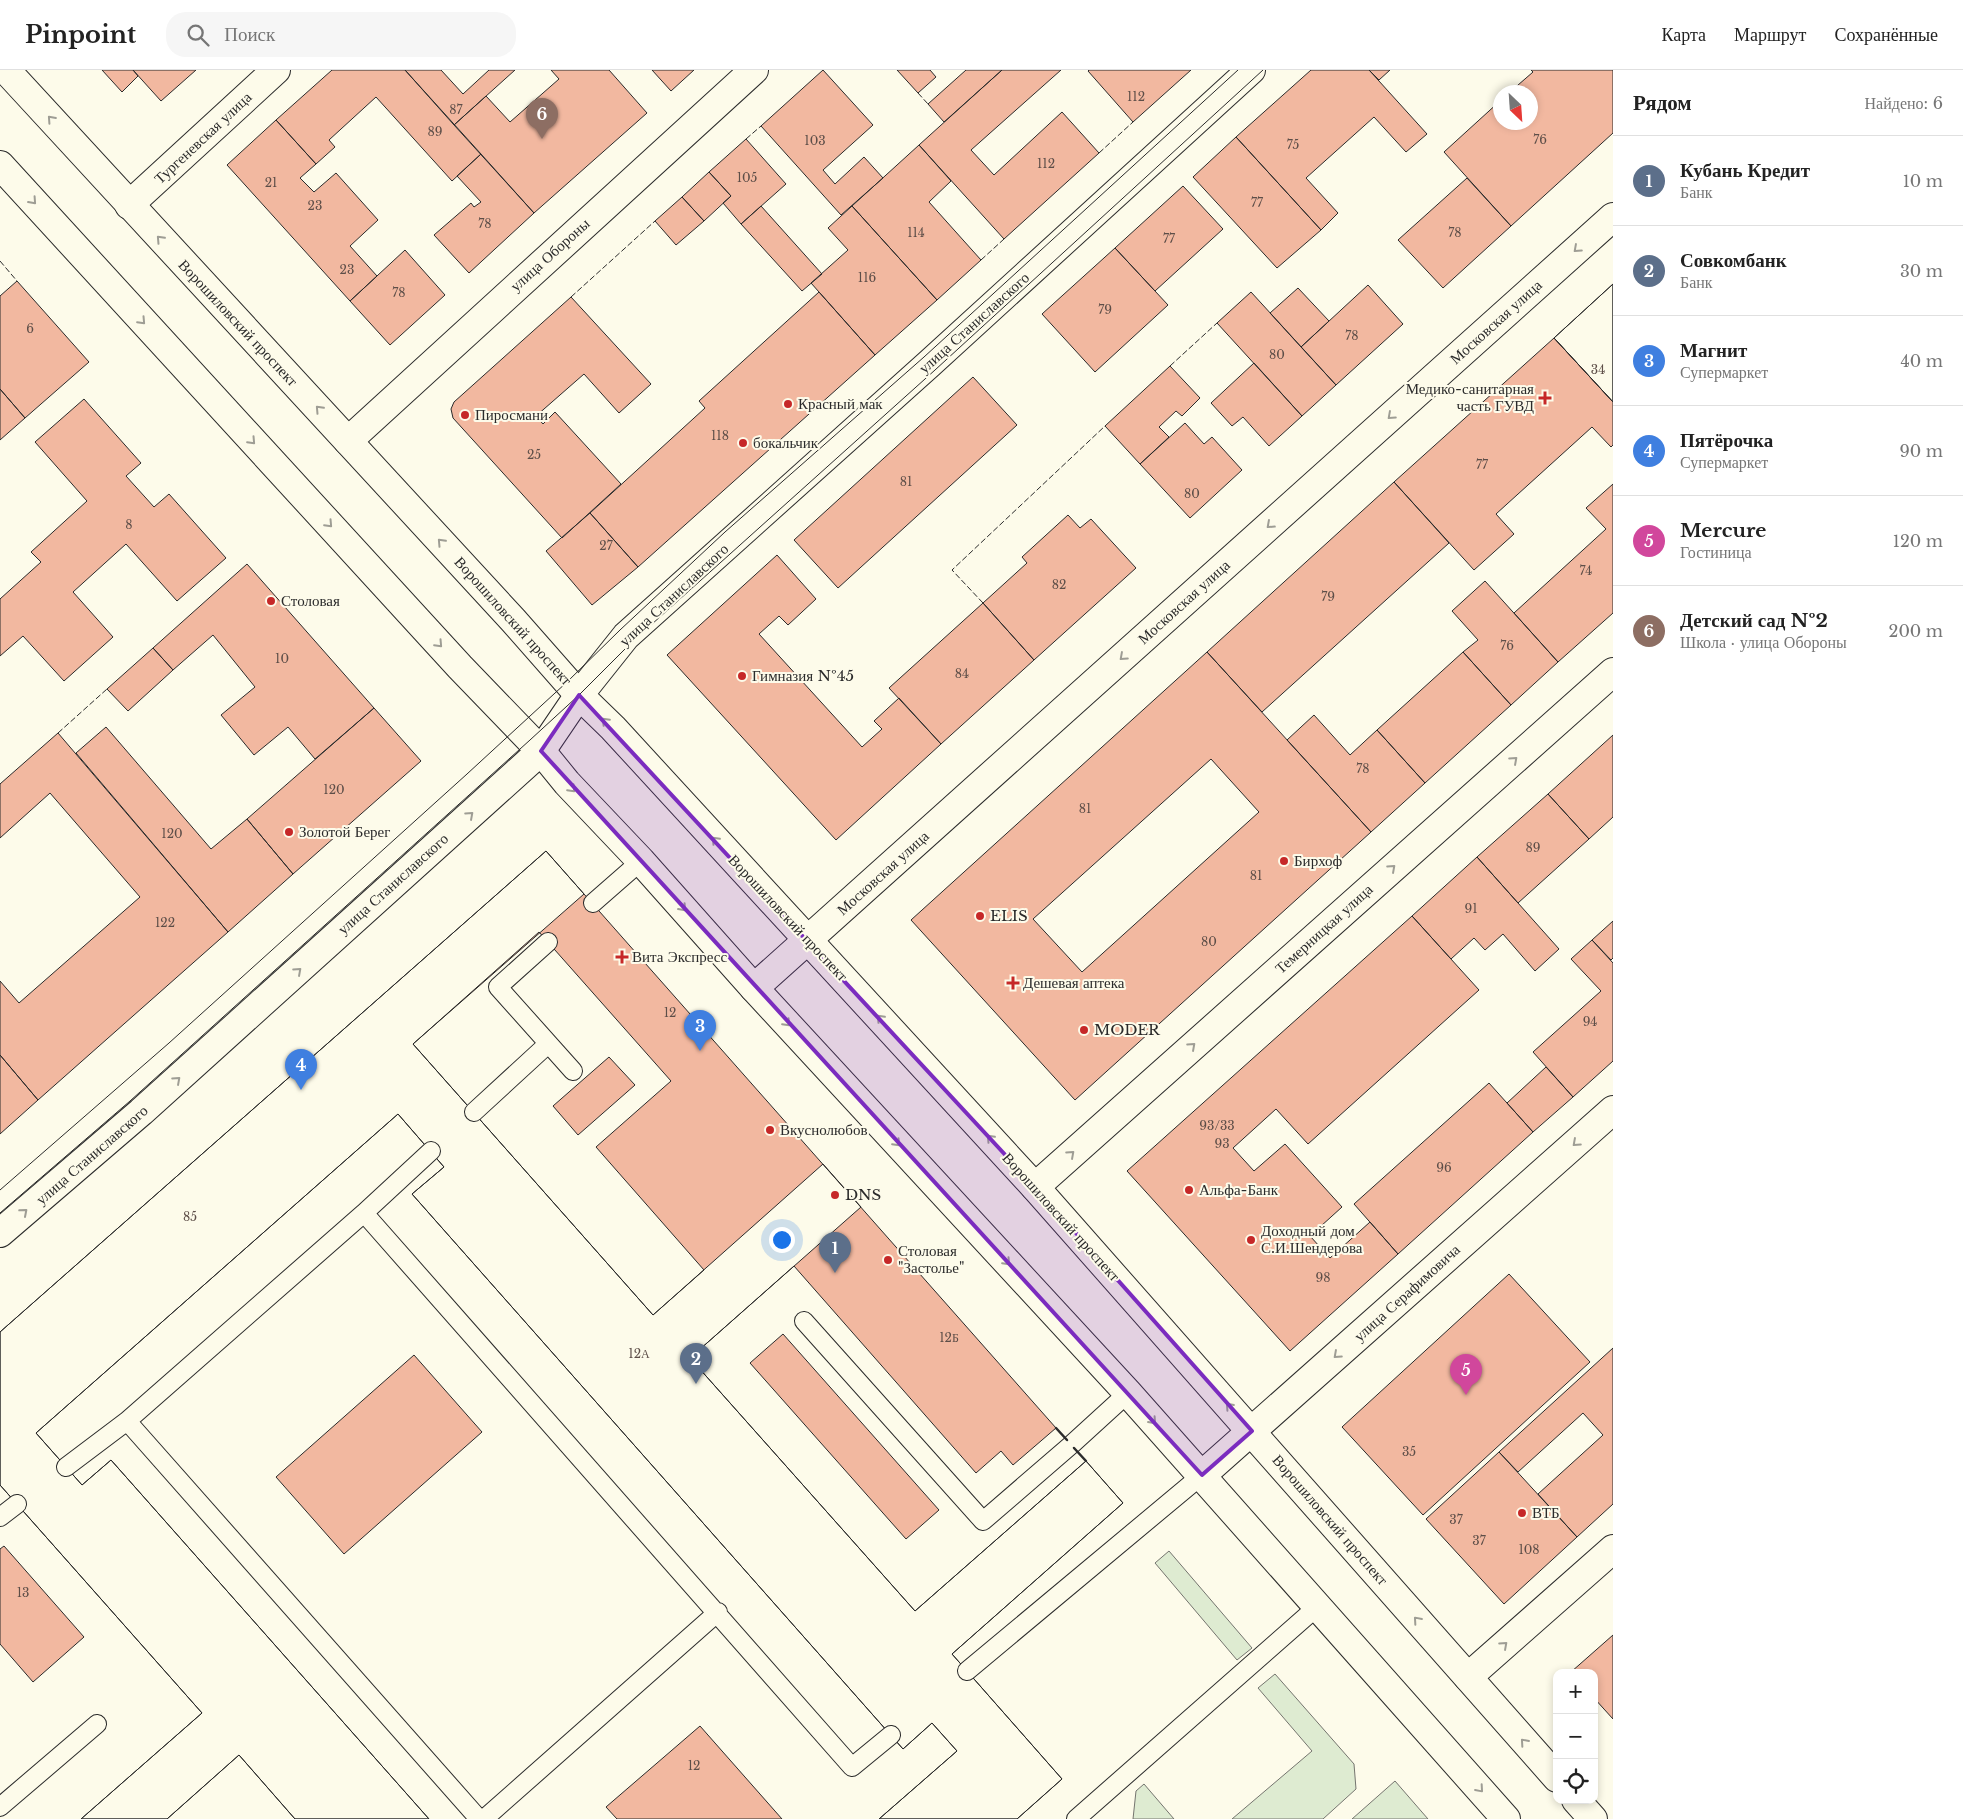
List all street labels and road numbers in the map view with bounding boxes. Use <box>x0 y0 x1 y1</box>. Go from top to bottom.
street label: Тургеневская улица <box>150 87 256 188</box>
street label: улица Обороны <box>506 214 593 295</box>
street label: Ворошиловский проспект <box>175 255 302 390</box>
street label: улица Станиславского <box>914 268 1033 377</box>
street label: Московская улица <box>1446 275 1546 368</box>
street label: улица Станиславского <box>615 539 732 650</box>
street label: Ворошиловский проспект <box>451 552 577 689</box>
street label: Московская улица <box>1134 555 1234 648</box>
street label: Московская улица <box>833 826 933 919</box>
street label: улица Станиславского <box>333 829 452 938</box>
street label: Ворошиловский проспект <box>725 850 852 985</box>
street label: Темерницкая улица <box>1271 880 1377 977</box>
street label: улица Станиславского <box>32 1101 152 1208</box>
street label: Ворошиловский проспект <box>999 1148 1125 1285</box>
street label: улица Серафимовича <box>1350 1240 1464 1345</box>
street label: Ворошиловский проспект <box>1269 1451 1393 1589</box>

